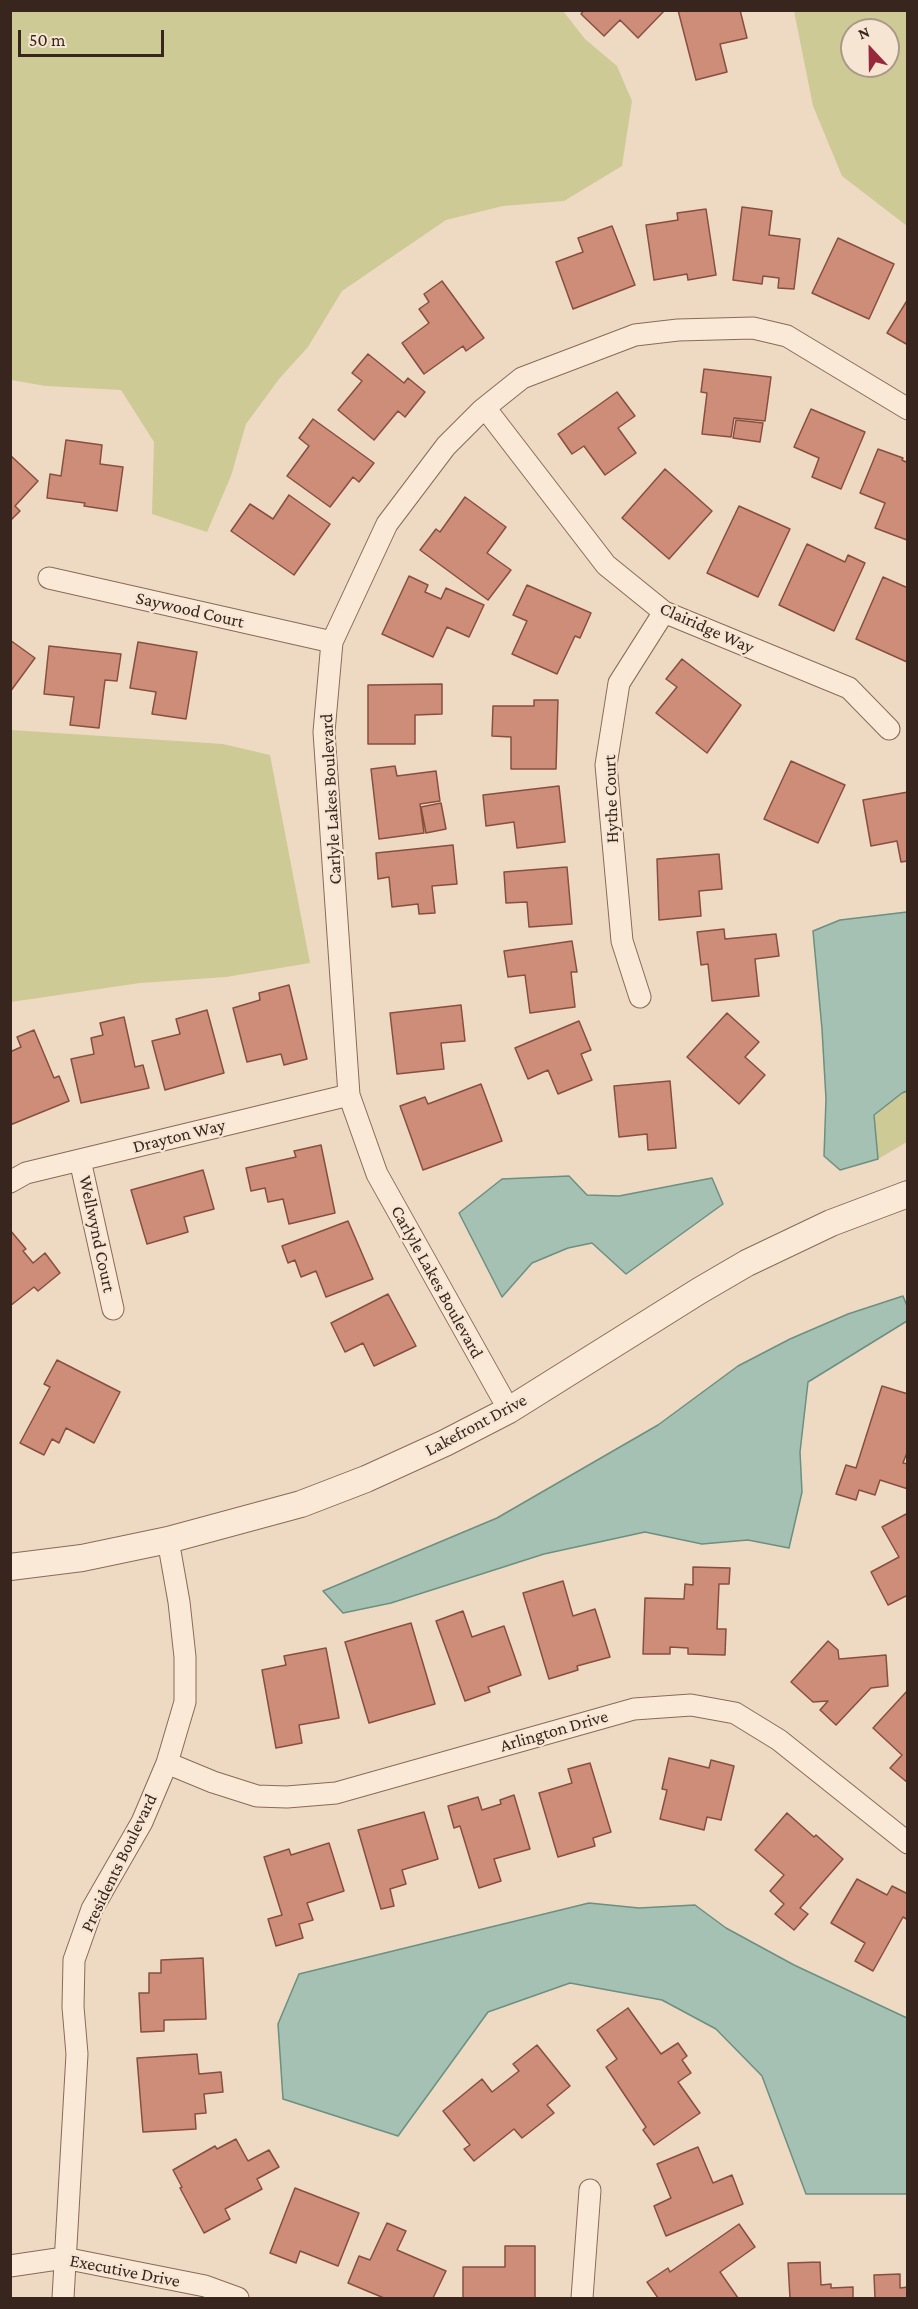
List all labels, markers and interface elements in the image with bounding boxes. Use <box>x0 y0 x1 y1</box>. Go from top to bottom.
scale bar <box>21 18 166 56</box>
north arrow <box>840 18 900 78</box>
text: N <box>856 23 872 43</box>
text: 50 m <box>29 30 66 50</box>
street label: Saywood Court <box>134 587 246 633</box>
street label: Clairidge Way <box>656 598 758 658</box>
street label: Carlyle Lakes Boulevard <box>316 713 346 885</box>
street label: Hythe Court <box>599 754 623 844</box>
street label: Drayton Way <box>130 1114 228 1158</box>
street label: Wellwynd Court <box>74 1174 120 1294</box>
street label: Carlyle Lakes Boulevard <box>386 1202 488 1362</box>
street label: Lakefront Drive <box>421 1389 531 1461</box>
street label: Arlington Drive <box>498 1705 610 1757</box>
street label: Presidents Boulevard <box>76 1790 162 1936</box>
street label: Executive Drive <box>68 2250 182 2292</box>

